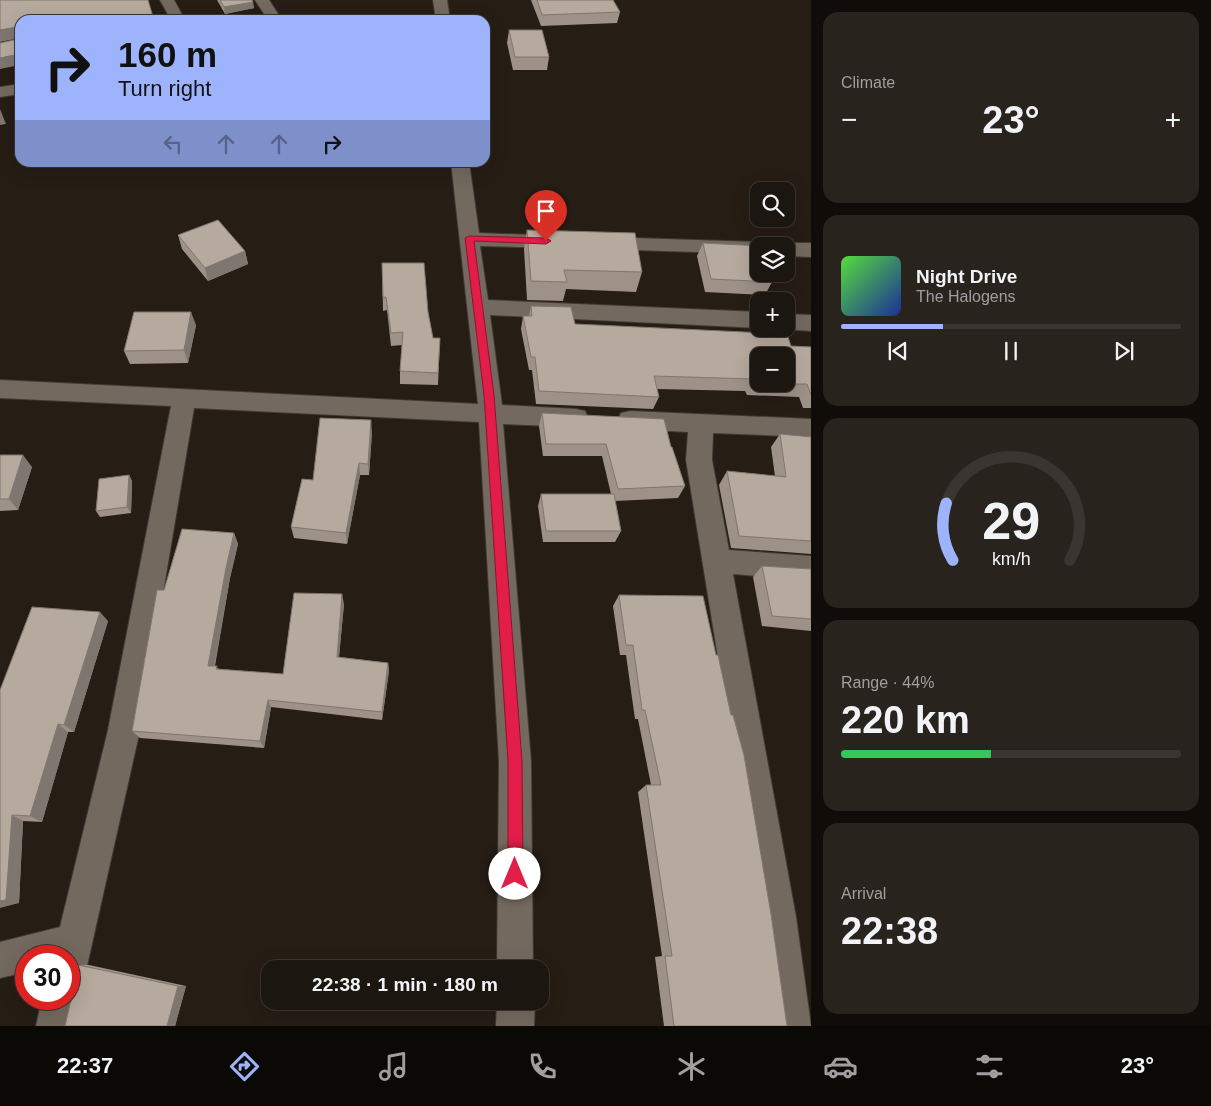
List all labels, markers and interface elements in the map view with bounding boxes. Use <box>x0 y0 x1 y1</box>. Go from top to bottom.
icon: right <box>35 35 100 100</box>
text: 160 m <box>118 35 217 74</box>
text: Climate <box>841 74 895 91</box>
text: Turn right <box>118 76 211 101</box>
text: 23° <box>982 99 1040 141</box>
text: − <box>841 104 857 135</box>
text: + <box>1165 104 1181 135</box>
icon: left <box>159 130 187 158</box>
icon: ahead <box>212 130 240 158</box>
icon: ahead <box>265 130 293 158</box>
icon: right <box>318 130 346 158</box>
map controls <box>750 182 795 392</box>
button: search <box>750 182 795 227</box>
pin <box>525 190 567 241</box>
icon: arrive <box>532 197 560 225</box>
button: layers <box>750 237 795 282</box>
text: Night Drive <box>916 266 1017 287</box>
text: The Halogens <box>916 288 1016 305</box>
button: + <box>750 292 795 337</box>
icon: previous <box>884 337 912 365</box>
icon: pause <box>997 337 1025 365</box>
icon: next <box>1110 337 1138 365</box>
button: − <box>750 347 795 392</box>
text: 29 <box>982 492 1040 550</box>
text: km/h <box>992 549 1030 569</box>
text: Range · 44% <box>841 674 934 691</box>
text: 220 km <box>841 699 970 741</box>
position arrow <box>488 847 540 899</box>
text: Arrival <box>841 885 886 902</box>
text: 22:38 <box>841 910 938 952</box>
speed limit sign: 30 <box>15 945 80 1010</box>
text: 22:38 · 1 min · 180 m <box>312 974 498 995</box>
icon: directions <box>227 1049 262 1084</box>
icon: music <box>376 1049 411 1084</box>
icon: phone <box>525 1049 560 1084</box>
icon: climate <box>674 1049 709 1084</box>
icon: car <box>823 1049 858 1084</box>
icon: filters <box>972 1049 1007 1084</box>
text: 22:37 <box>57 1053 113 1078</box>
text: 23° <box>1121 1053 1154 1078</box>

